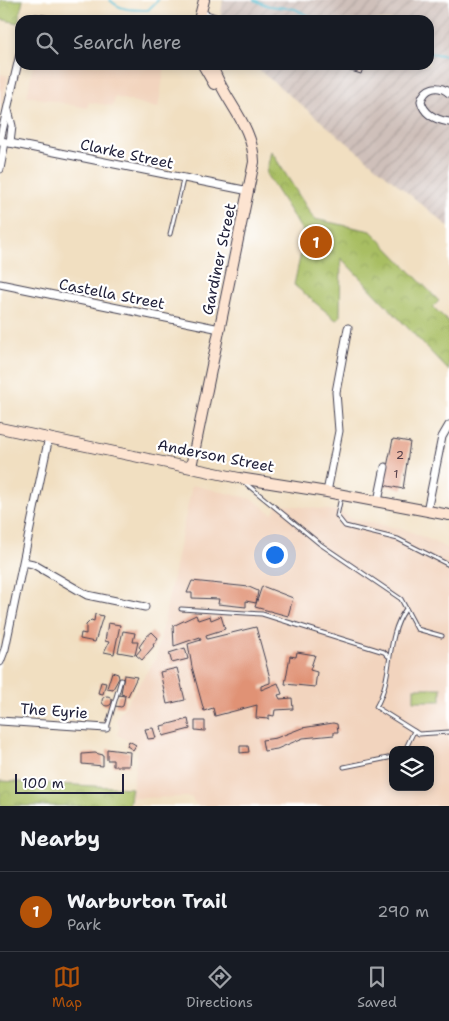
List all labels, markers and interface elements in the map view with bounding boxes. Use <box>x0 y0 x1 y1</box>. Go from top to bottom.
search box <box>15 15 434 70</box>
icon: search <box>33 29 61 57</box>
text: Search here <box>73 30 182 55</box>
street label: Clarke Street <box>78 134 176 174</box>
street label: Gardiner Street <box>197 201 241 317</box>
pin: 1 <box>300 223 332 261</box>
street label: Castella Street <box>57 274 167 314</box>
street label: Anderson Street <box>156 435 276 477</box>
house number: 2 <box>396 447 404 463</box>
house number: 1 <box>393 466 399 482</box>
your location <box>262 542 288 568</box>
street label: The Eyrie <box>20 699 88 723</box>
map controls <box>389 746 434 791</box>
button: layers <box>389 746 434 791</box>
scale bar <box>15 771 124 794</box>
text: 100 m <box>22 774 64 792</box>
text: Nearby <box>20 825 100 853</box>
text: Warburton Trail <box>67 889 227 914</box>
text: 1 <box>32 901 40 922</box>
text: 290 m <box>377 901 429 922</box>
text: Park <box>67 914 101 935</box>
tab: Map <box>52 963 82 1011</box>
tab: Directions <box>186 963 253 1011</box>
tab: Saved <box>357 963 397 1011</box>

